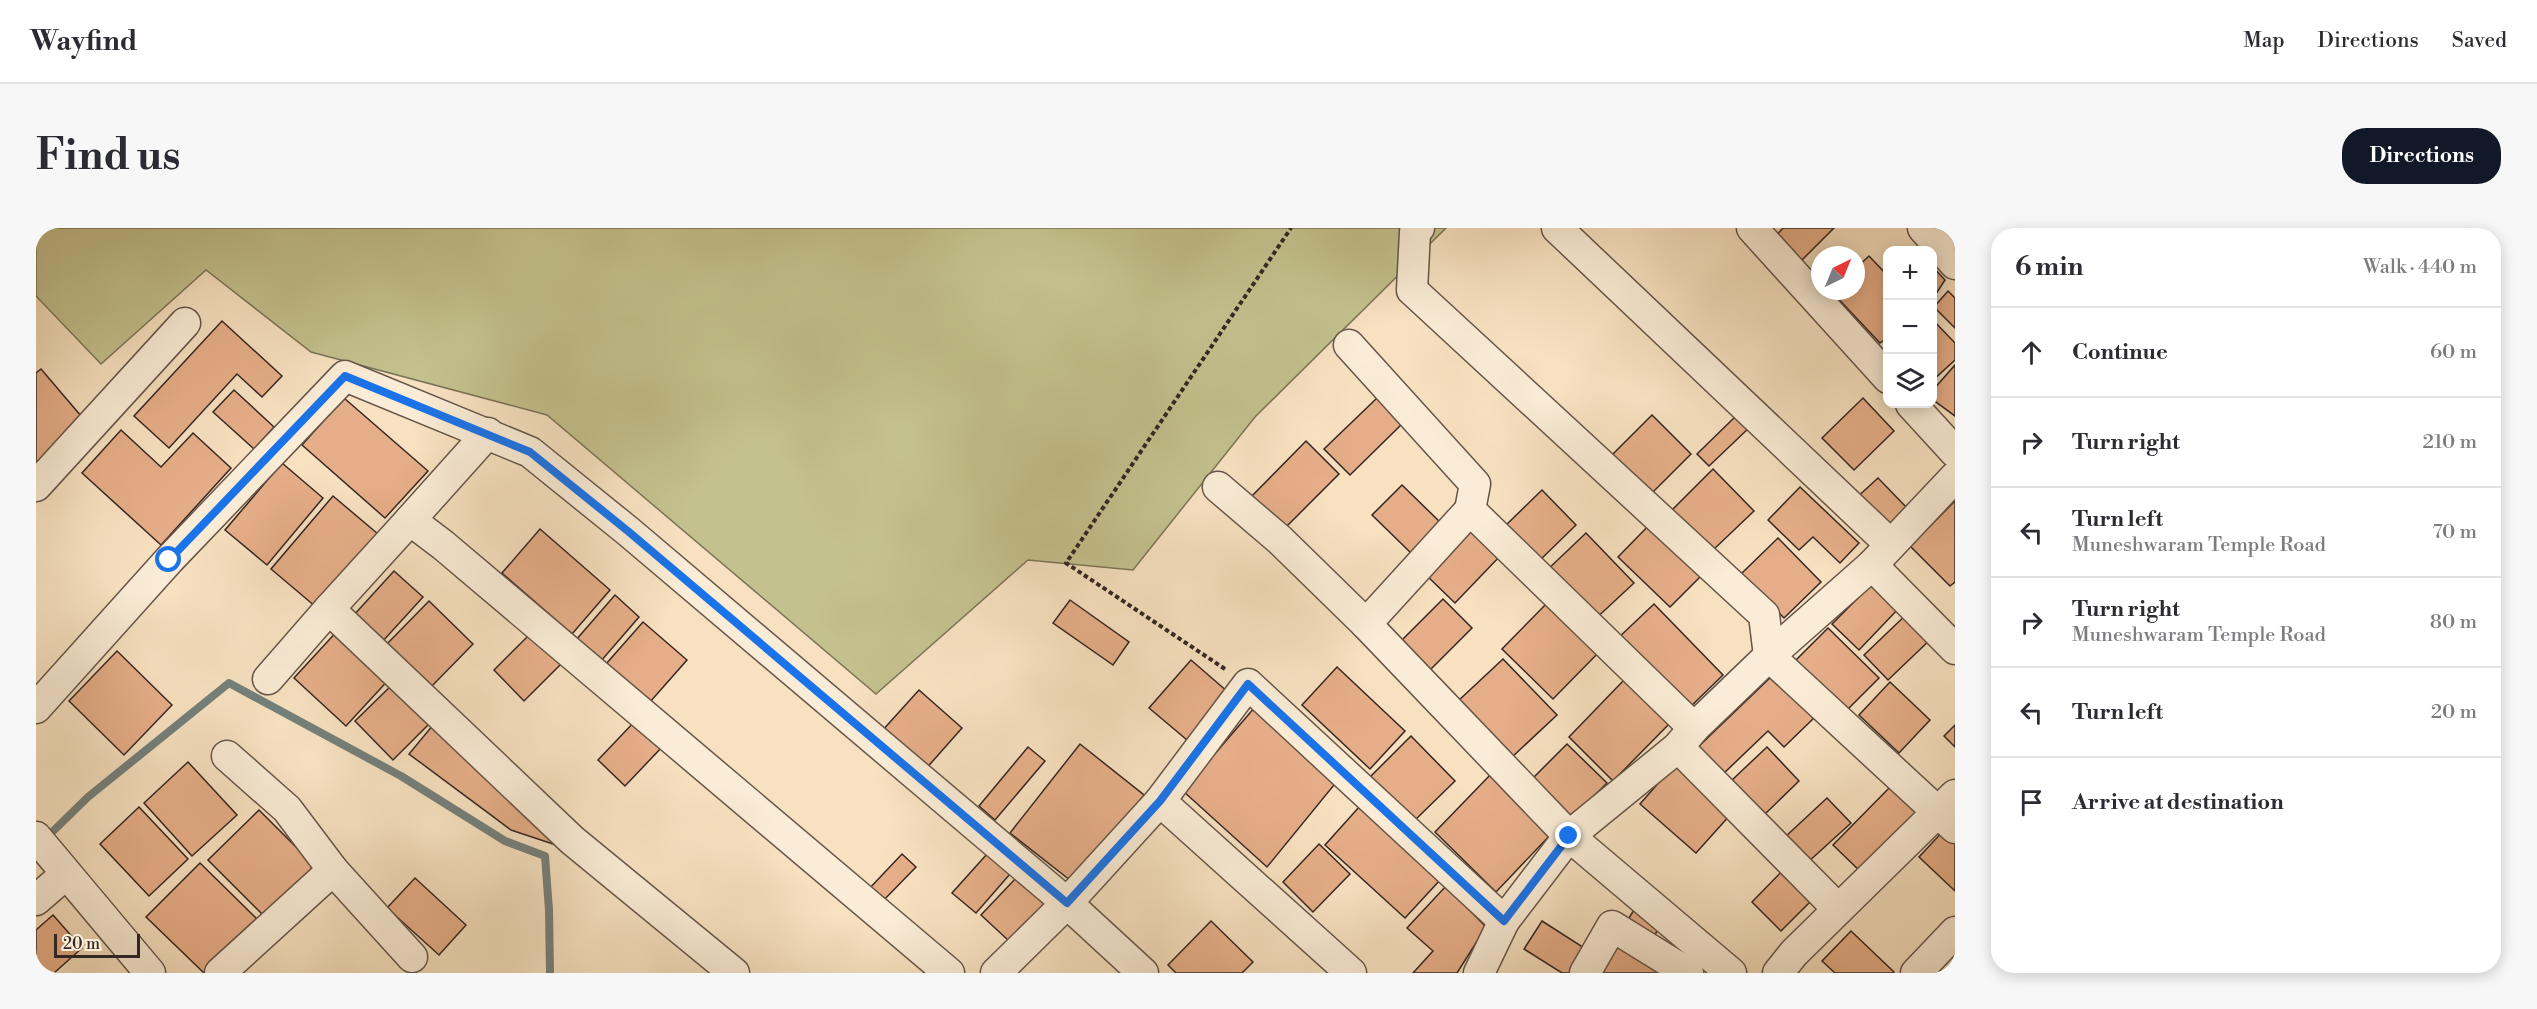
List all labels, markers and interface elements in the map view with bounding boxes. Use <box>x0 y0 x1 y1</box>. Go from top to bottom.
text: Wayfind <box>30 24 138 59</box>
text: Map <box>2243 28 2285 54</box>
text: Directions <box>2318 28 2419 54</box>
text: Saved <box>2452 28 2507 54</box>
button: Directions <box>2342 128 2501 184</box>
text: Find us <box>36 130 180 183</box>
north arrow <box>1811 246 1865 300</box>
map controls <box>1883 246 1937 408</box>
button: + <box>1883 246 1937 300</box>
text: 6 min <box>2015 251 2083 283</box>
text: Walk · 440 m <box>2363 255 2477 280</box>
button: − <box>1883 300 1937 354</box>
icon: ahead <box>2015 336 2048 369</box>
text: Continue <box>2072 339 2168 366</box>
text: 60 m <box>2430 340 2477 365</box>
button: layers <box>1883 354 1937 408</box>
icon: right <box>2015 426 2048 459</box>
text: Turn right <box>2072 429 2180 456</box>
text: 210 m <box>2422 430 2477 455</box>
text: Turn left <box>2072 506 2163 533</box>
icon: left <box>2015 516 2048 549</box>
text: 70 m <box>2433 520 2477 545</box>
text: Muneshwaram Temple Road <box>2072 533 2326 558</box>
route start <box>155 546 181 572</box>
text: Turn right <box>2072 596 2180 623</box>
icon: right <box>2015 606 2048 639</box>
text: 80 m <box>2430 610 2477 635</box>
text: Muneshwaram Temple Road <box>2072 623 2326 648</box>
icon: left <box>2015 696 2048 729</box>
text: Turn left <box>2072 699 2163 726</box>
text: 20 m <box>2431 700 2477 725</box>
icon: arrive <box>2015 786 2048 819</box>
text: Arrive at destination <box>2072 789 2284 816</box>
route end <box>1555 822 1581 848</box>
scale bar <box>54 931 140 958</box>
text: 20 m <box>63 934 100 954</box>

